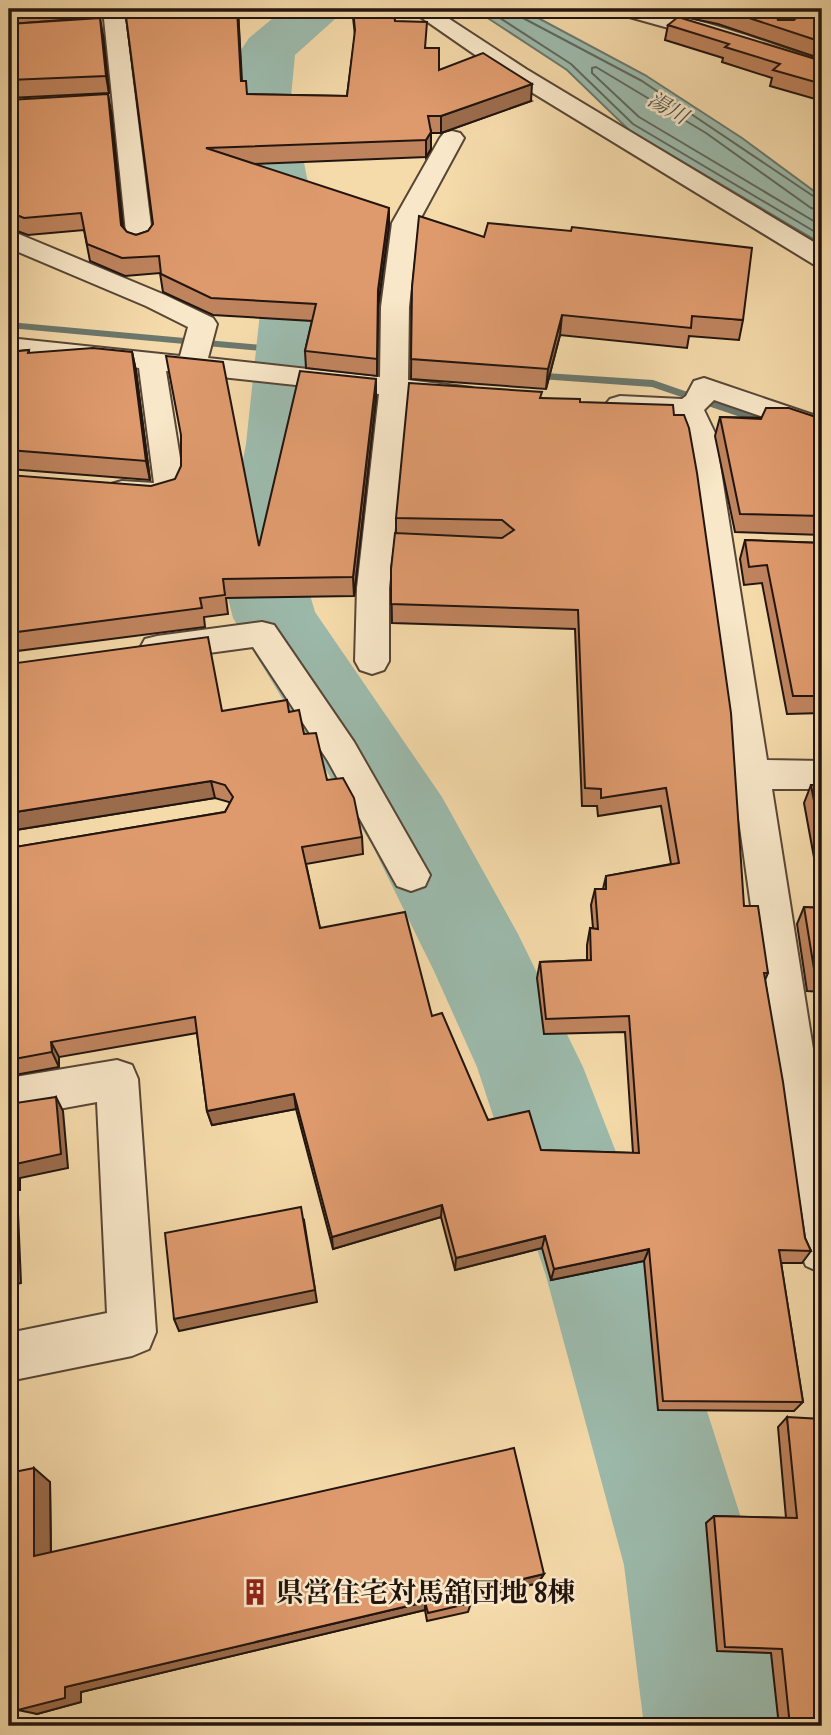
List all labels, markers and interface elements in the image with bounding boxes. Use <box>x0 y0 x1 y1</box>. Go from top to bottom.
water label: 湯川 <box>643 86 694 132</box>
place label: 県営住宅対馬舘団地 8棟 <box>276 1576 575 1611</box>
building icon: 県営住宅対馬舘団地 8棟 <box>240 1577 270 1607</box>

